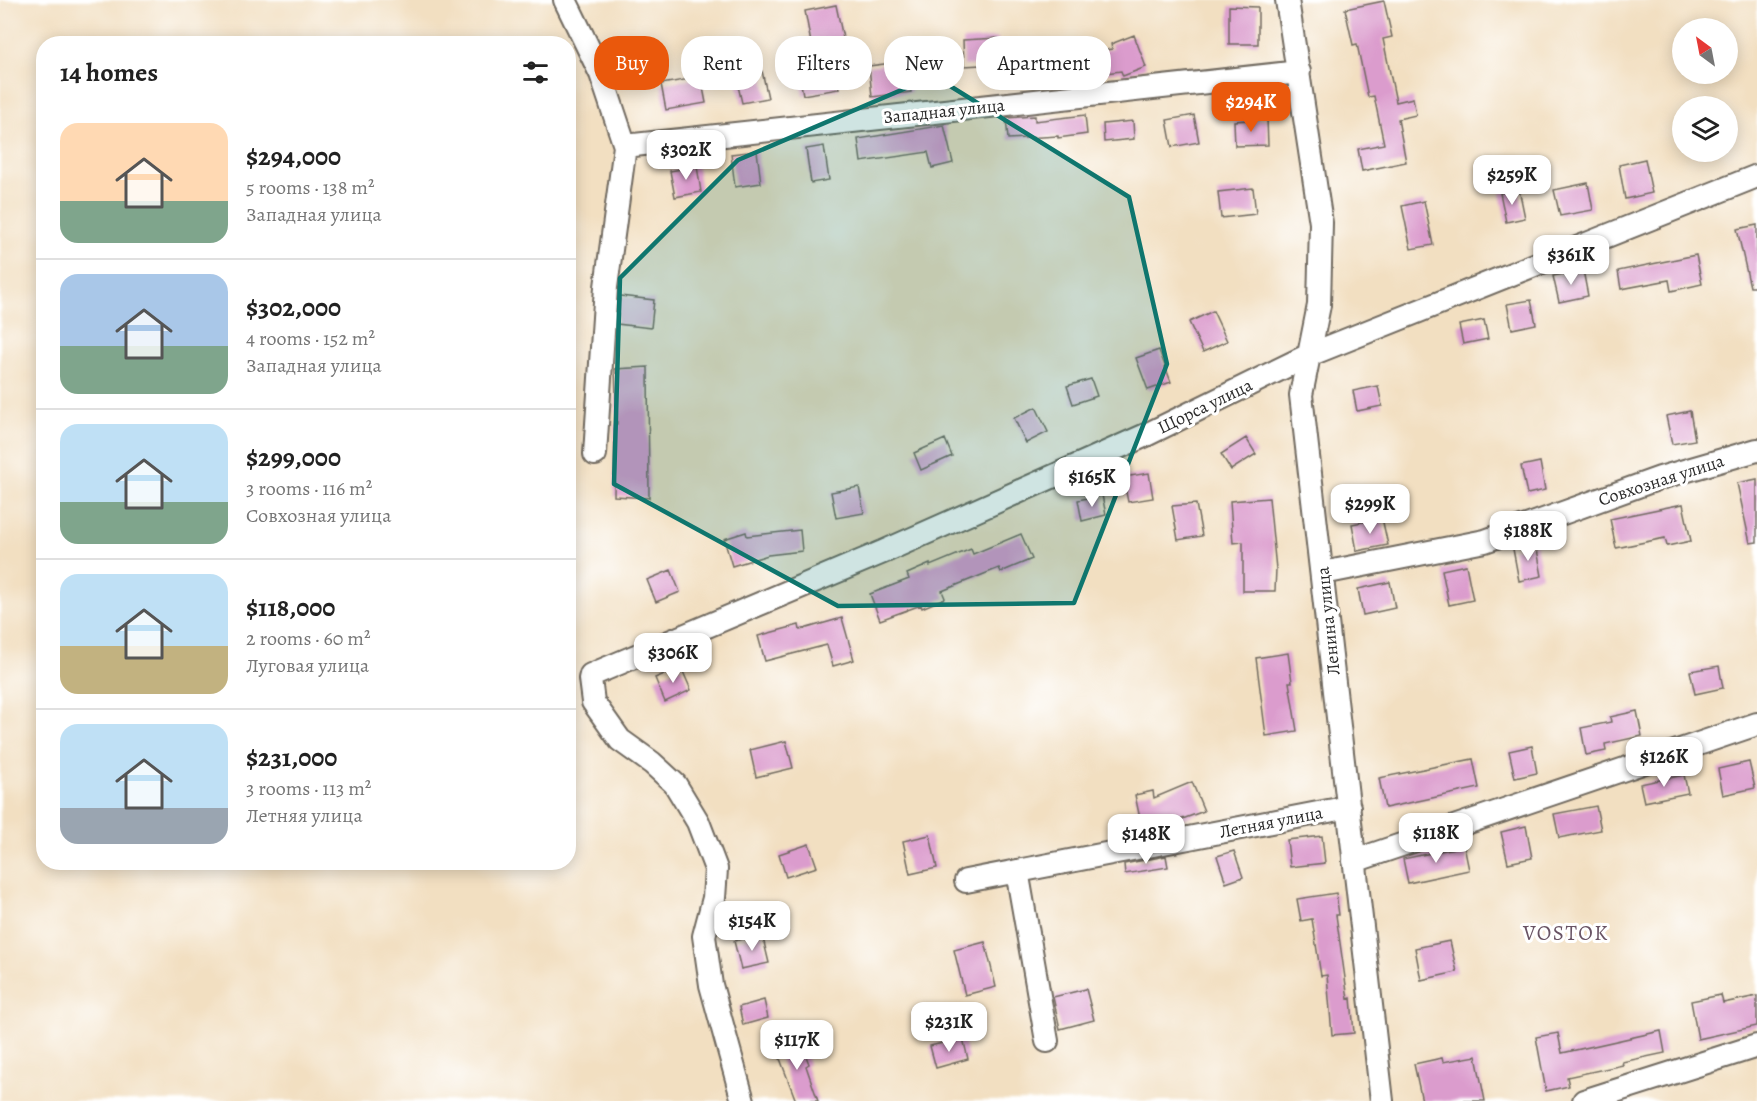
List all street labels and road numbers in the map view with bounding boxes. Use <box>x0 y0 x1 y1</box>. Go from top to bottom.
street label: Западная улица <box>882 93 1007 129</box>
street label: Щорса улица <box>1154 372 1257 439</box>
street label: Совхозная улица <box>1595 448 1728 512</box>
street label: Ленина улица <box>1310 565 1346 676</box>
street label: Летняя улица <box>1217 800 1325 844</box>

